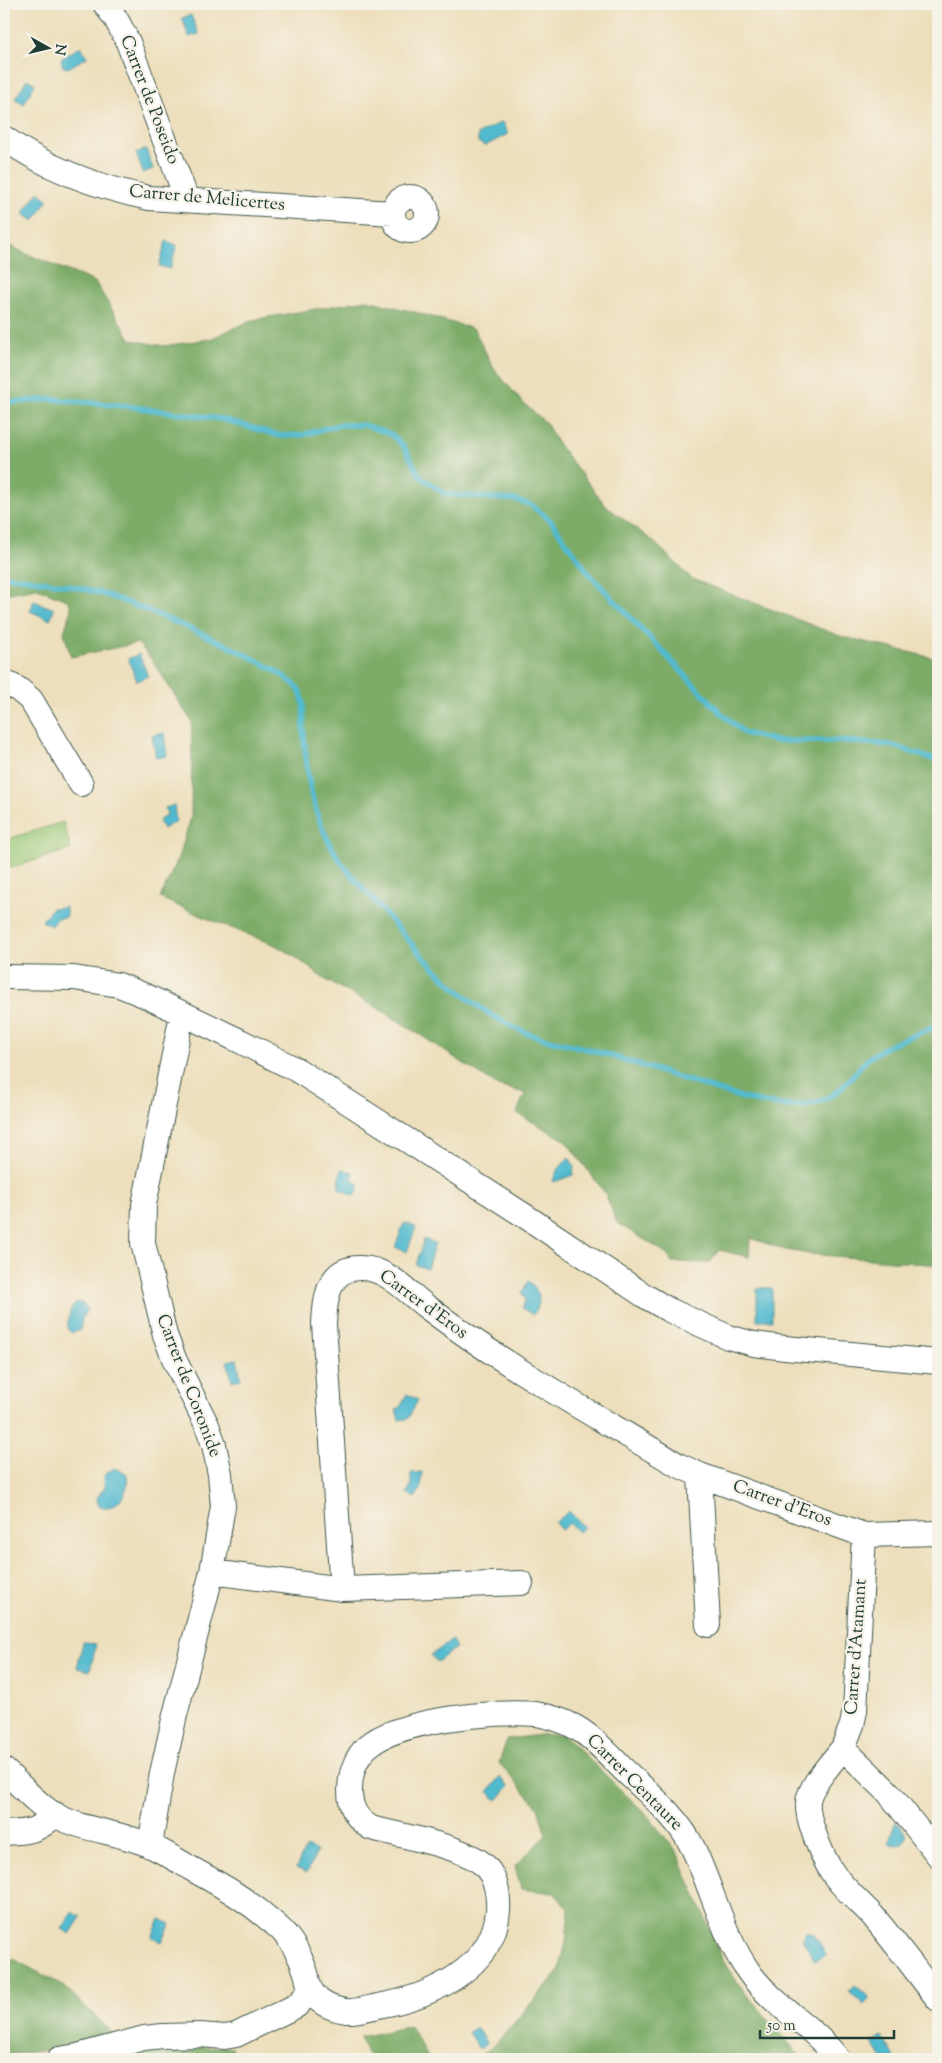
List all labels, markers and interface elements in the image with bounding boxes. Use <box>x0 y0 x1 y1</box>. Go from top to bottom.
north arrow <box>22 22 72 72</box>
street label: Carrer de Poseido <box>112 32 186 169</box>
text: N <box>48 43 70 56</box>
street label: Carrer de Melicertes <box>128 179 286 219</box>
street label: Carrer d'Eros <box>373 1264 473 1346</box>
street label: Carrer de Coronide <box>149 1311 227 1461</box>
street label: Carrer d'Eros <box>729 1474 835 1534</box>
street label: Carrer d'Atamant <box>839 1578 875 1716</box>
street label: Carrer Centaure <box>580 1729 688 1837</box>
scale bar <box>760 2008 893 2040</box>
text: 50 m <box>766 2016 796 2037</box>

